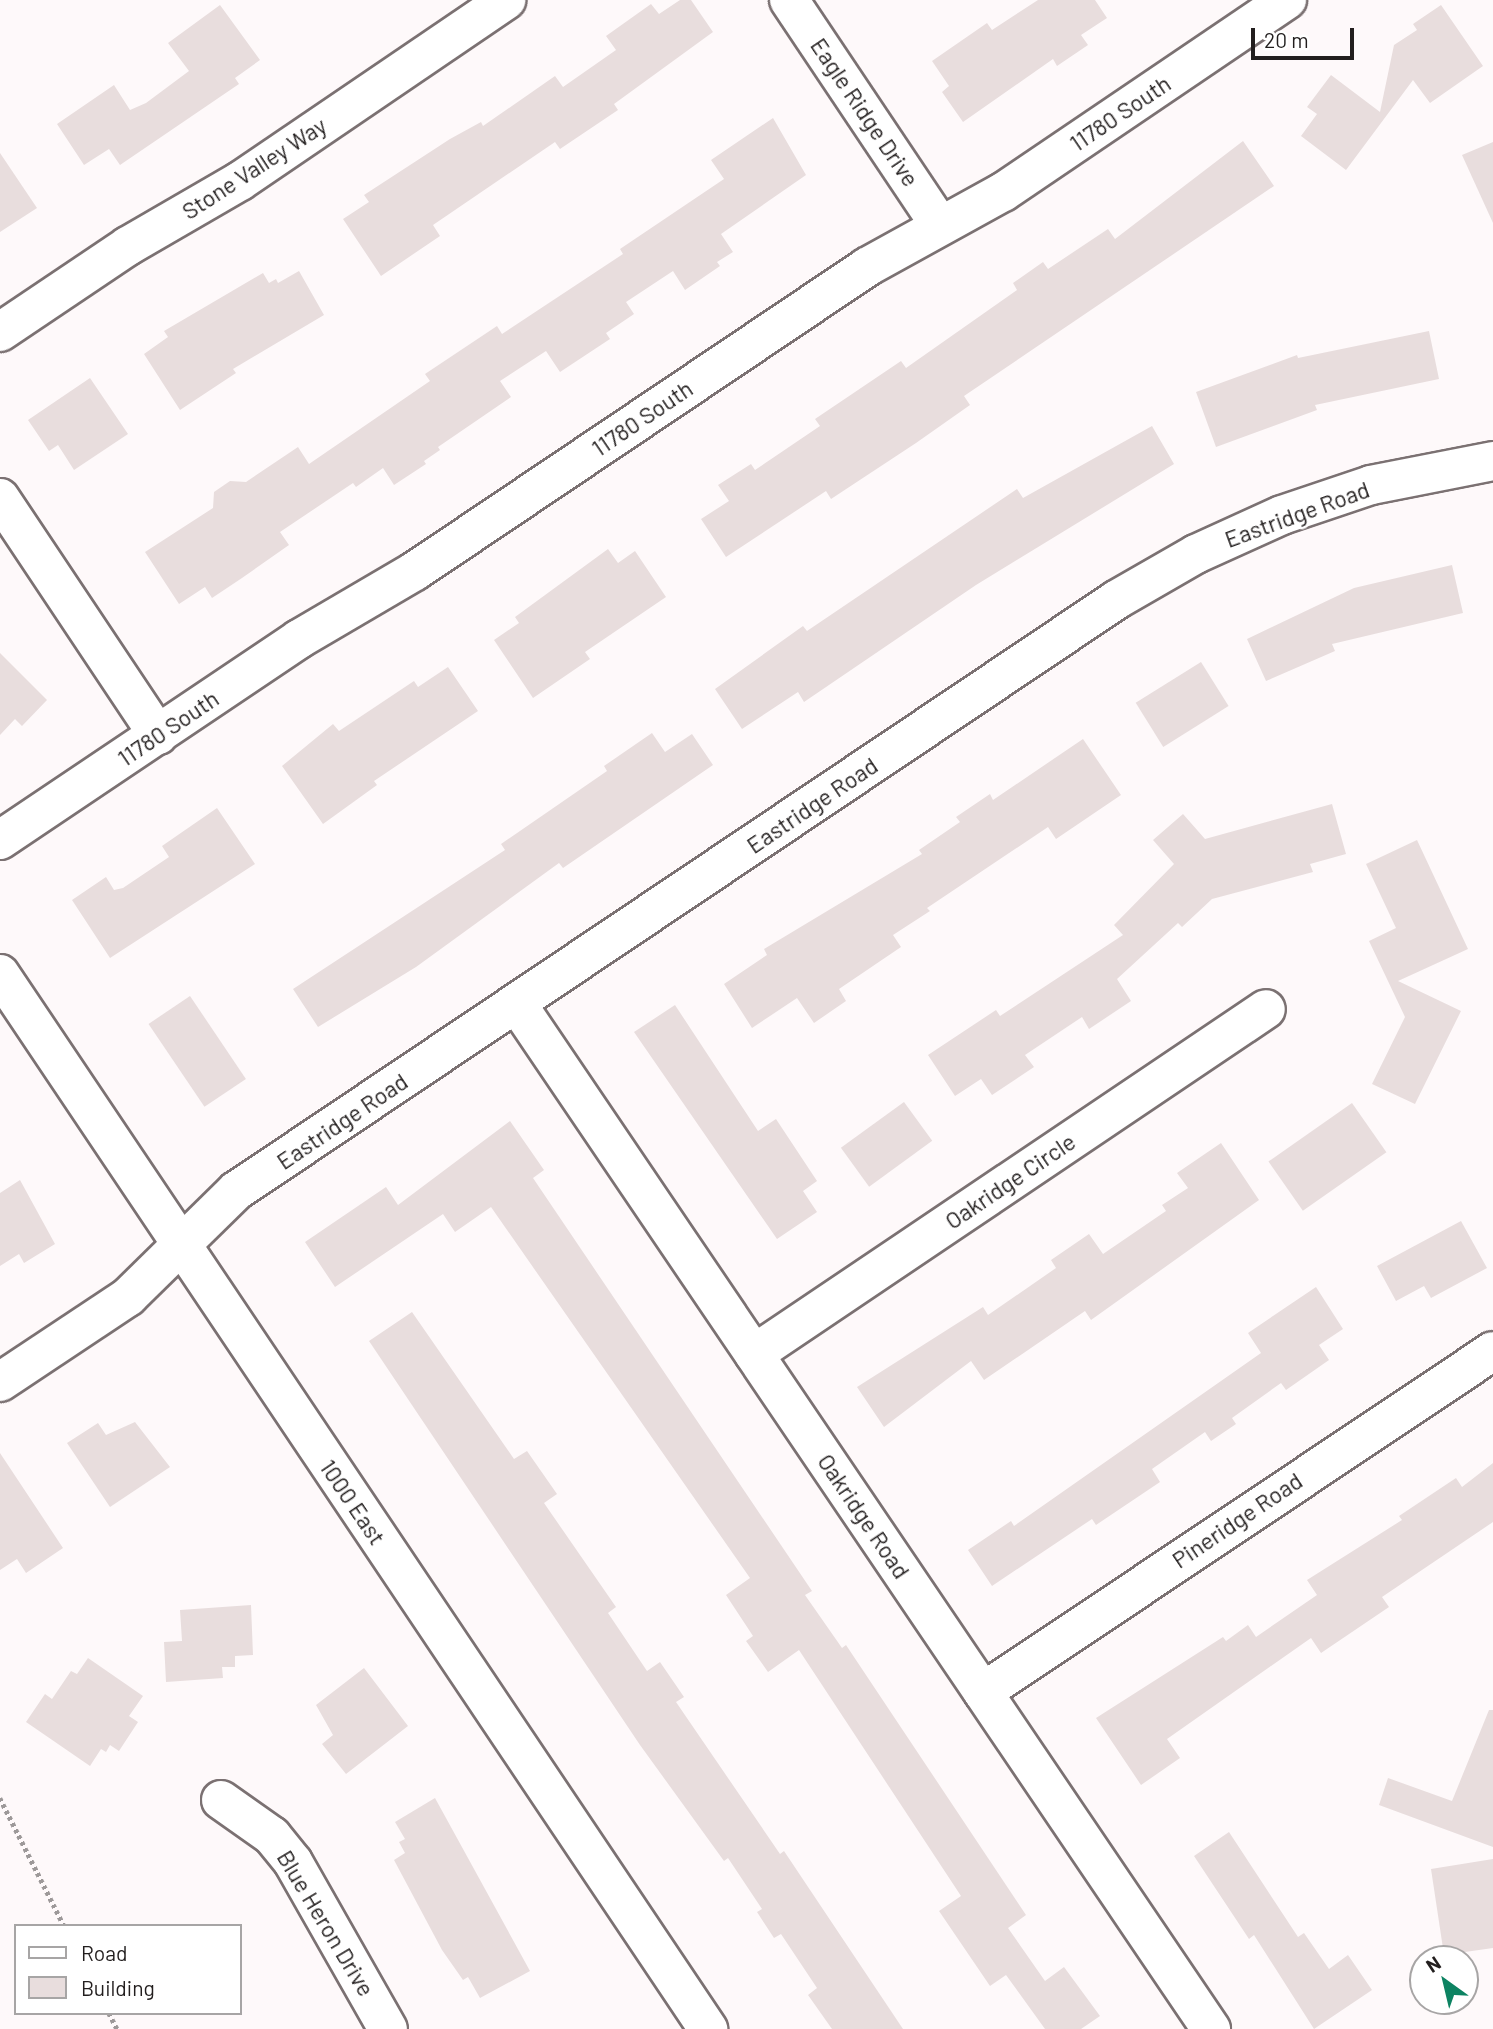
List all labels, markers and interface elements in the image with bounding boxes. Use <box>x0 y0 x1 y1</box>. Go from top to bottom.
scale bar <box>1255 14 1358 58</box>
text: 20 m <box>1264 27 1309 52</box>
street label: Eagle Ridge Drive <box>805 33 925 191</box>
street label: 11780 South <box>1064 69 1176 157</box>
street label: Stone Valley Way <box>177 111 331 225</box>
street label: 11780 South <box>586 374 698 462</box>
street label: Eastridge Road <box>1221 475 1373 553</box>
street label: 11780 South <box>112 684 224 772</box>
street label: Eastridge Road <box>741 751 883 859</box>
street label: Eastridge Road <box>271 1067 413 1175</box>
street label: Oakridge Circle <box>940 1127 1080 1235</box>
street label: Oakridge Road <box>812 1448 916 1584</box>
street label: 1000 East <box>315 1454 391 1550</box>
street label: Pineridge Road <box>1167 1466 1307 1574</box>
street label: Blue Heron Drive <box>272 1845 380 2001</box>
legend <box>14 1924 242 2015</box>
text: Road <box>81 1940 127 1965</box>
north arrow <box>1409 1945 1479 2015</box>
text: N <box>1421 1951 1445 1977</box>
text: Building <box>81 1975 155 2000</box>

